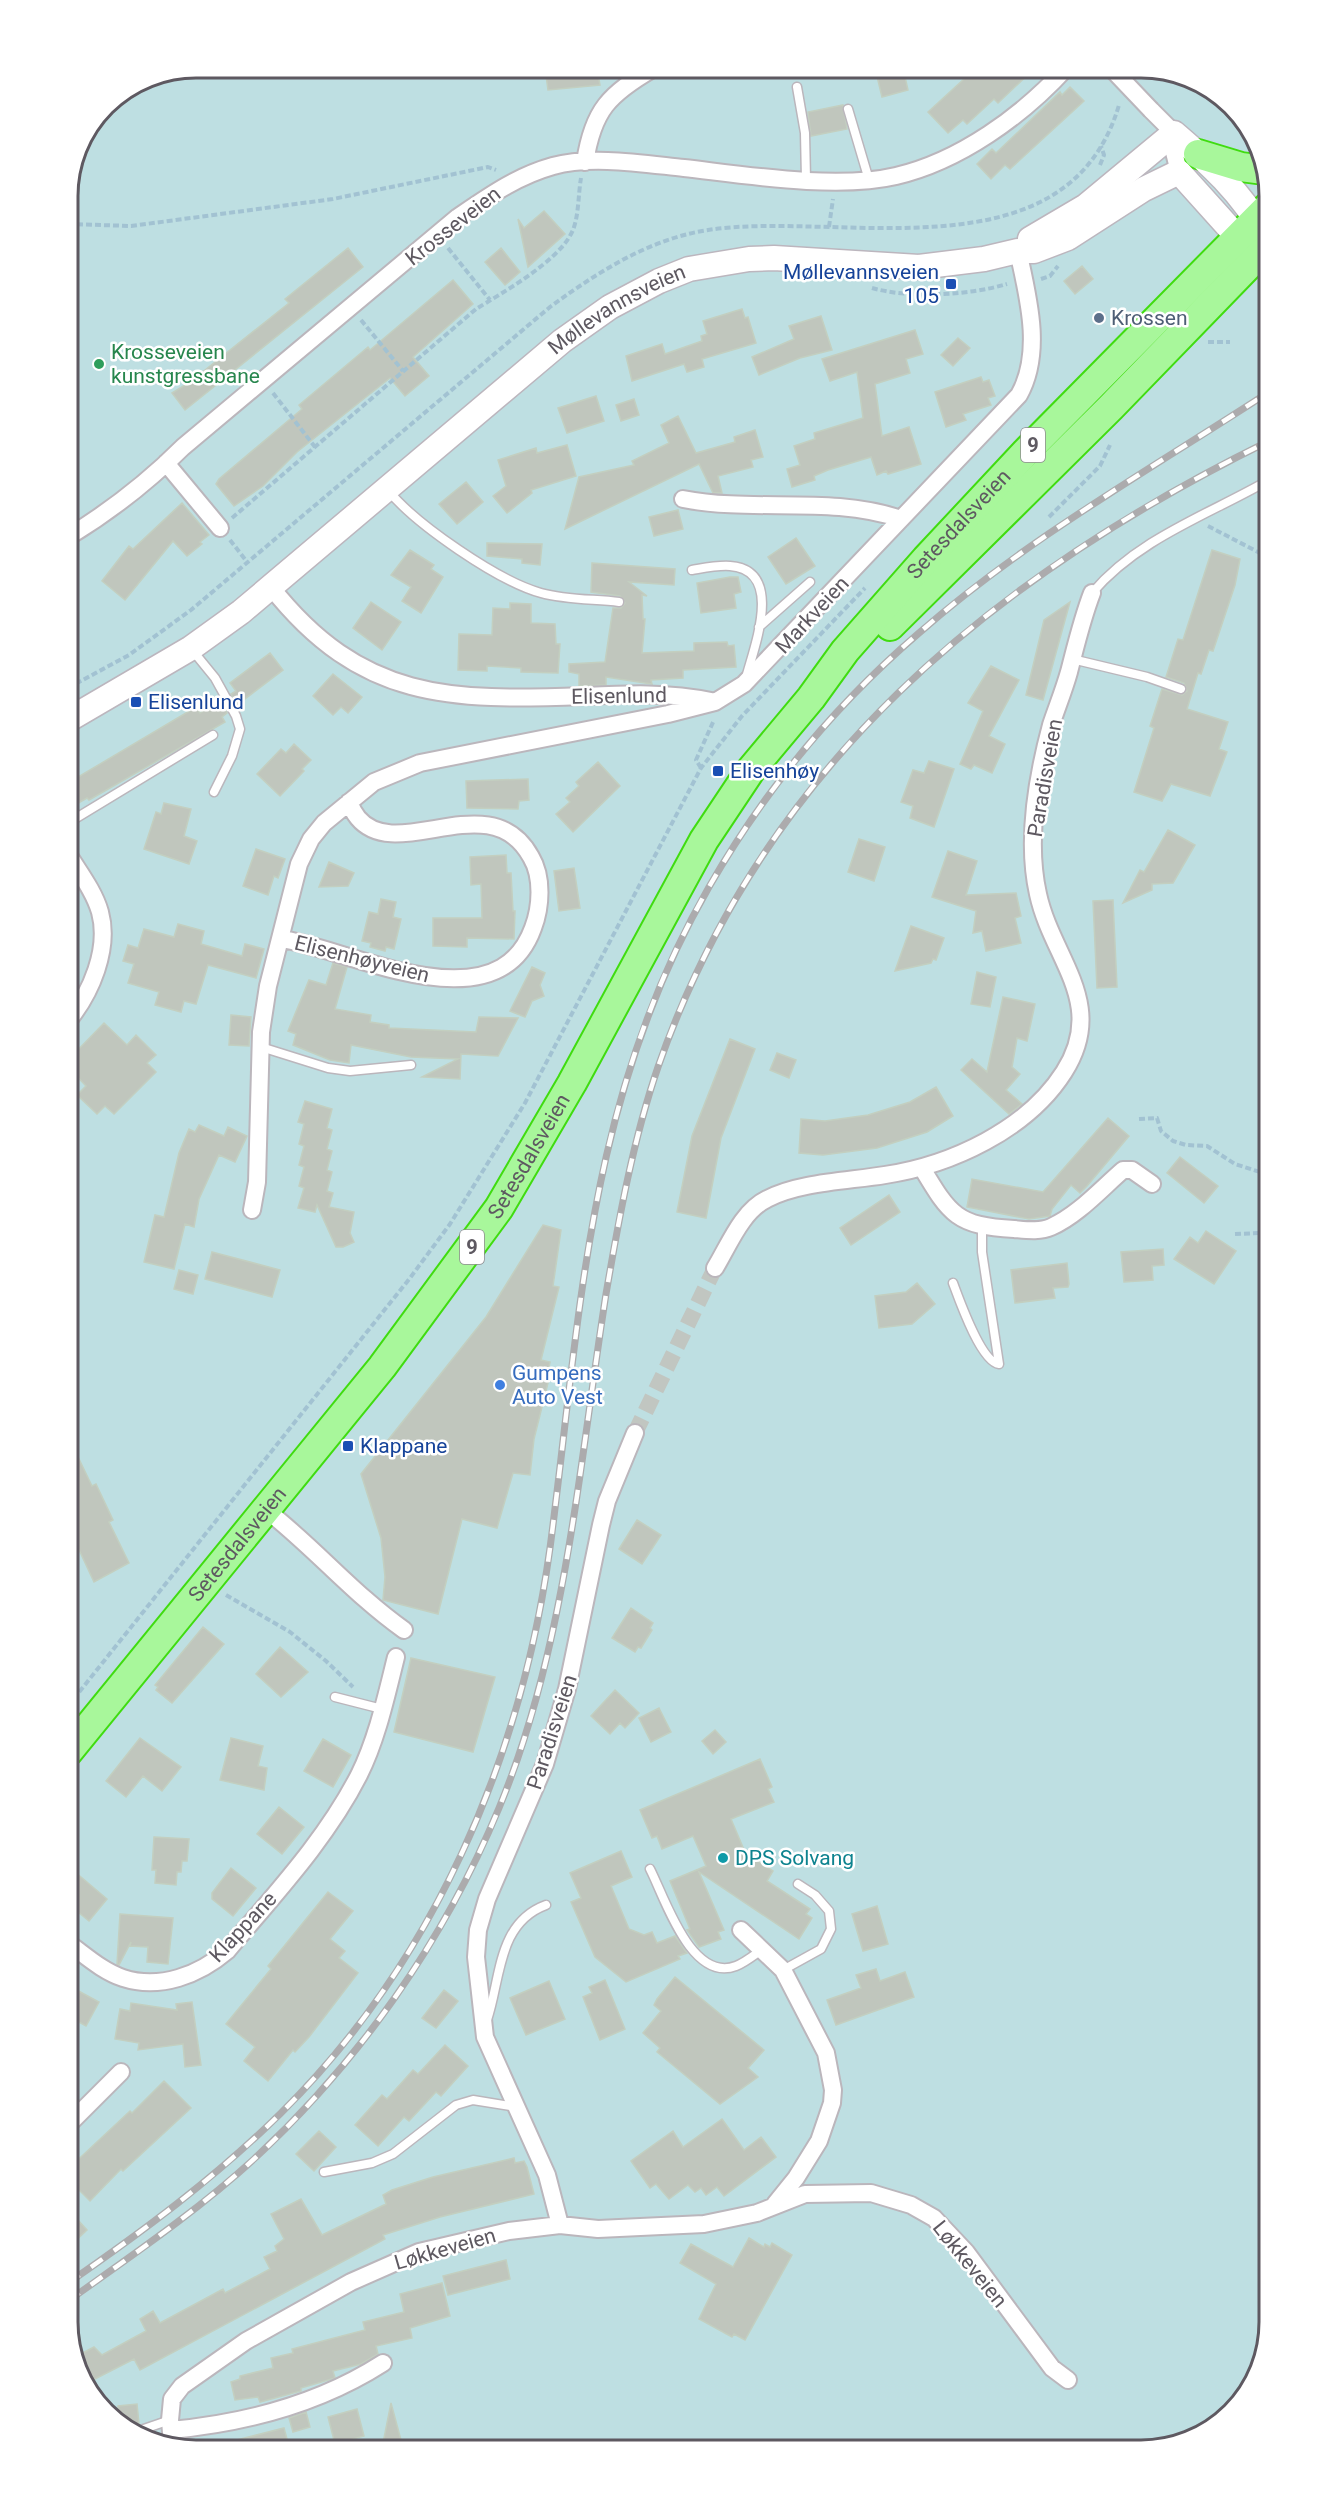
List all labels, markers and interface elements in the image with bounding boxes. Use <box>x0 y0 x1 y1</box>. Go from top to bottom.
street label: Krosseveien <box>401 182 505 270</box>
street label: Møllevannsveien <box>543 260 689 359</box>
place label: Møllevannsveien 105 <box>783 260 939 308</box>
marker: Møllevannsveien 105 <box>944 277 958 291</box>
place label: Krossen <box>1111 306 1187 330</box>
marker: Krossen <box>1092 311 1106 325</box>
place label: Krosseveien kunstgressbane <box>111 340 260 388</box>
marker: Krosseveien kunstgressbane <box>92 357 106 371</box>
road number: 9 <box>1021 428 1045 462</box>
street label: Setesdalsveien <box>902 464 1015 584</box>
street label: Markveien <box>770 572 854 658</box>
street label: Elisenlund <box>571 683 667 709</box>
place label: Elisenlund <box>148 690 244 714</box>
marker: Elisenlund <box>129 695 143 709</box>
street label: Paradisveien <box>1023 717 1067 839</box>
place label: Elisenhøy <box>730 759 819 783</box>
marker: Elisenhøy <box>711 764 725 778</box>
street label: Elisenhøyveien <box>292 931 432 987</box>
street label: Setesdalsveien <box>483 1090 575 1224</box>
road number: 9 <box>460 1230 484 1264</box>
place label: Gumpens Auto Vest <box>512 1361 603 1409</box>
marker: Gumpens Auto Vest <box>493 1378 507 1392</box>
place label: Klappane <box>360 1434 447 1458</box>
marker: Klappane <box>341 1439 355 1453</box>
street label: Setesdalsveien <box>184 1482 291 1606</box>
street label: Paradisveien <box>522 1671 582 1793</box>
place label: DPS Solvang <box>735 1846 854 1870</box>
marker: DPS Solvang <box>716 1851 730 1865</box>
street label: Klappane <box>204 1887 282 1967</box>
street label: Løkkeveien <box>928 2216 1012 2312</box>
street label: Løkkeveien <box>392 2223 498 2275</box>

